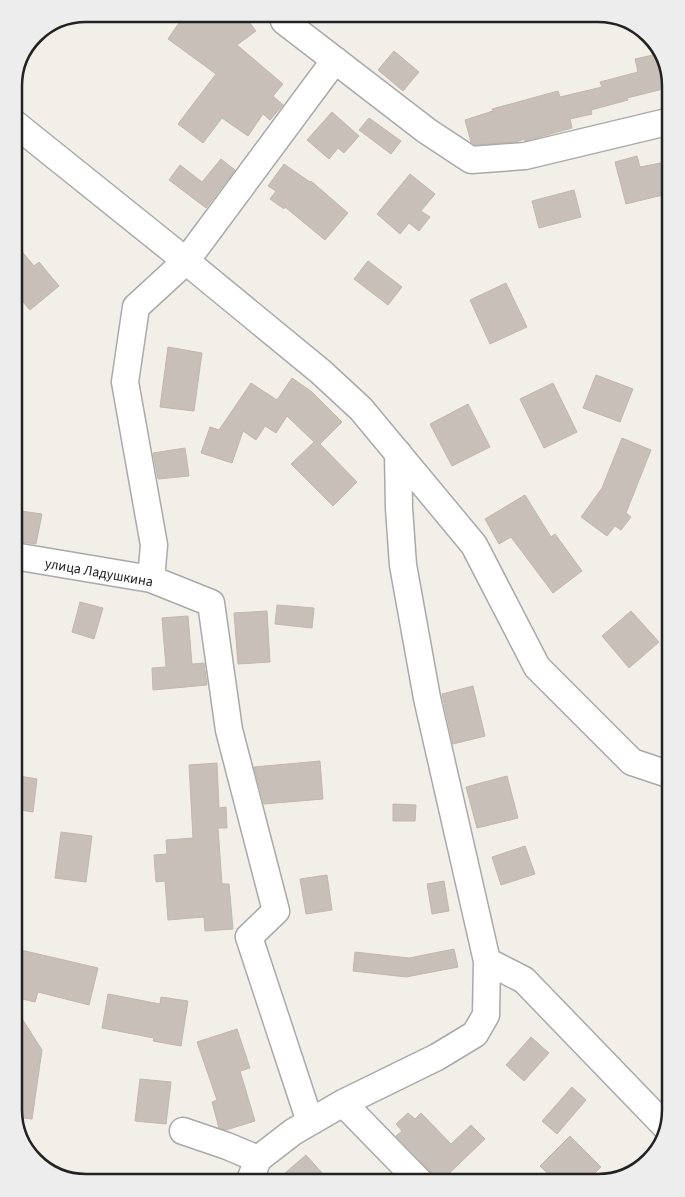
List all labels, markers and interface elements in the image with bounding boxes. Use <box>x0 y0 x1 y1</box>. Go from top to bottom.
street label: улица Ладушкина <box>43 554 155 592</box>

